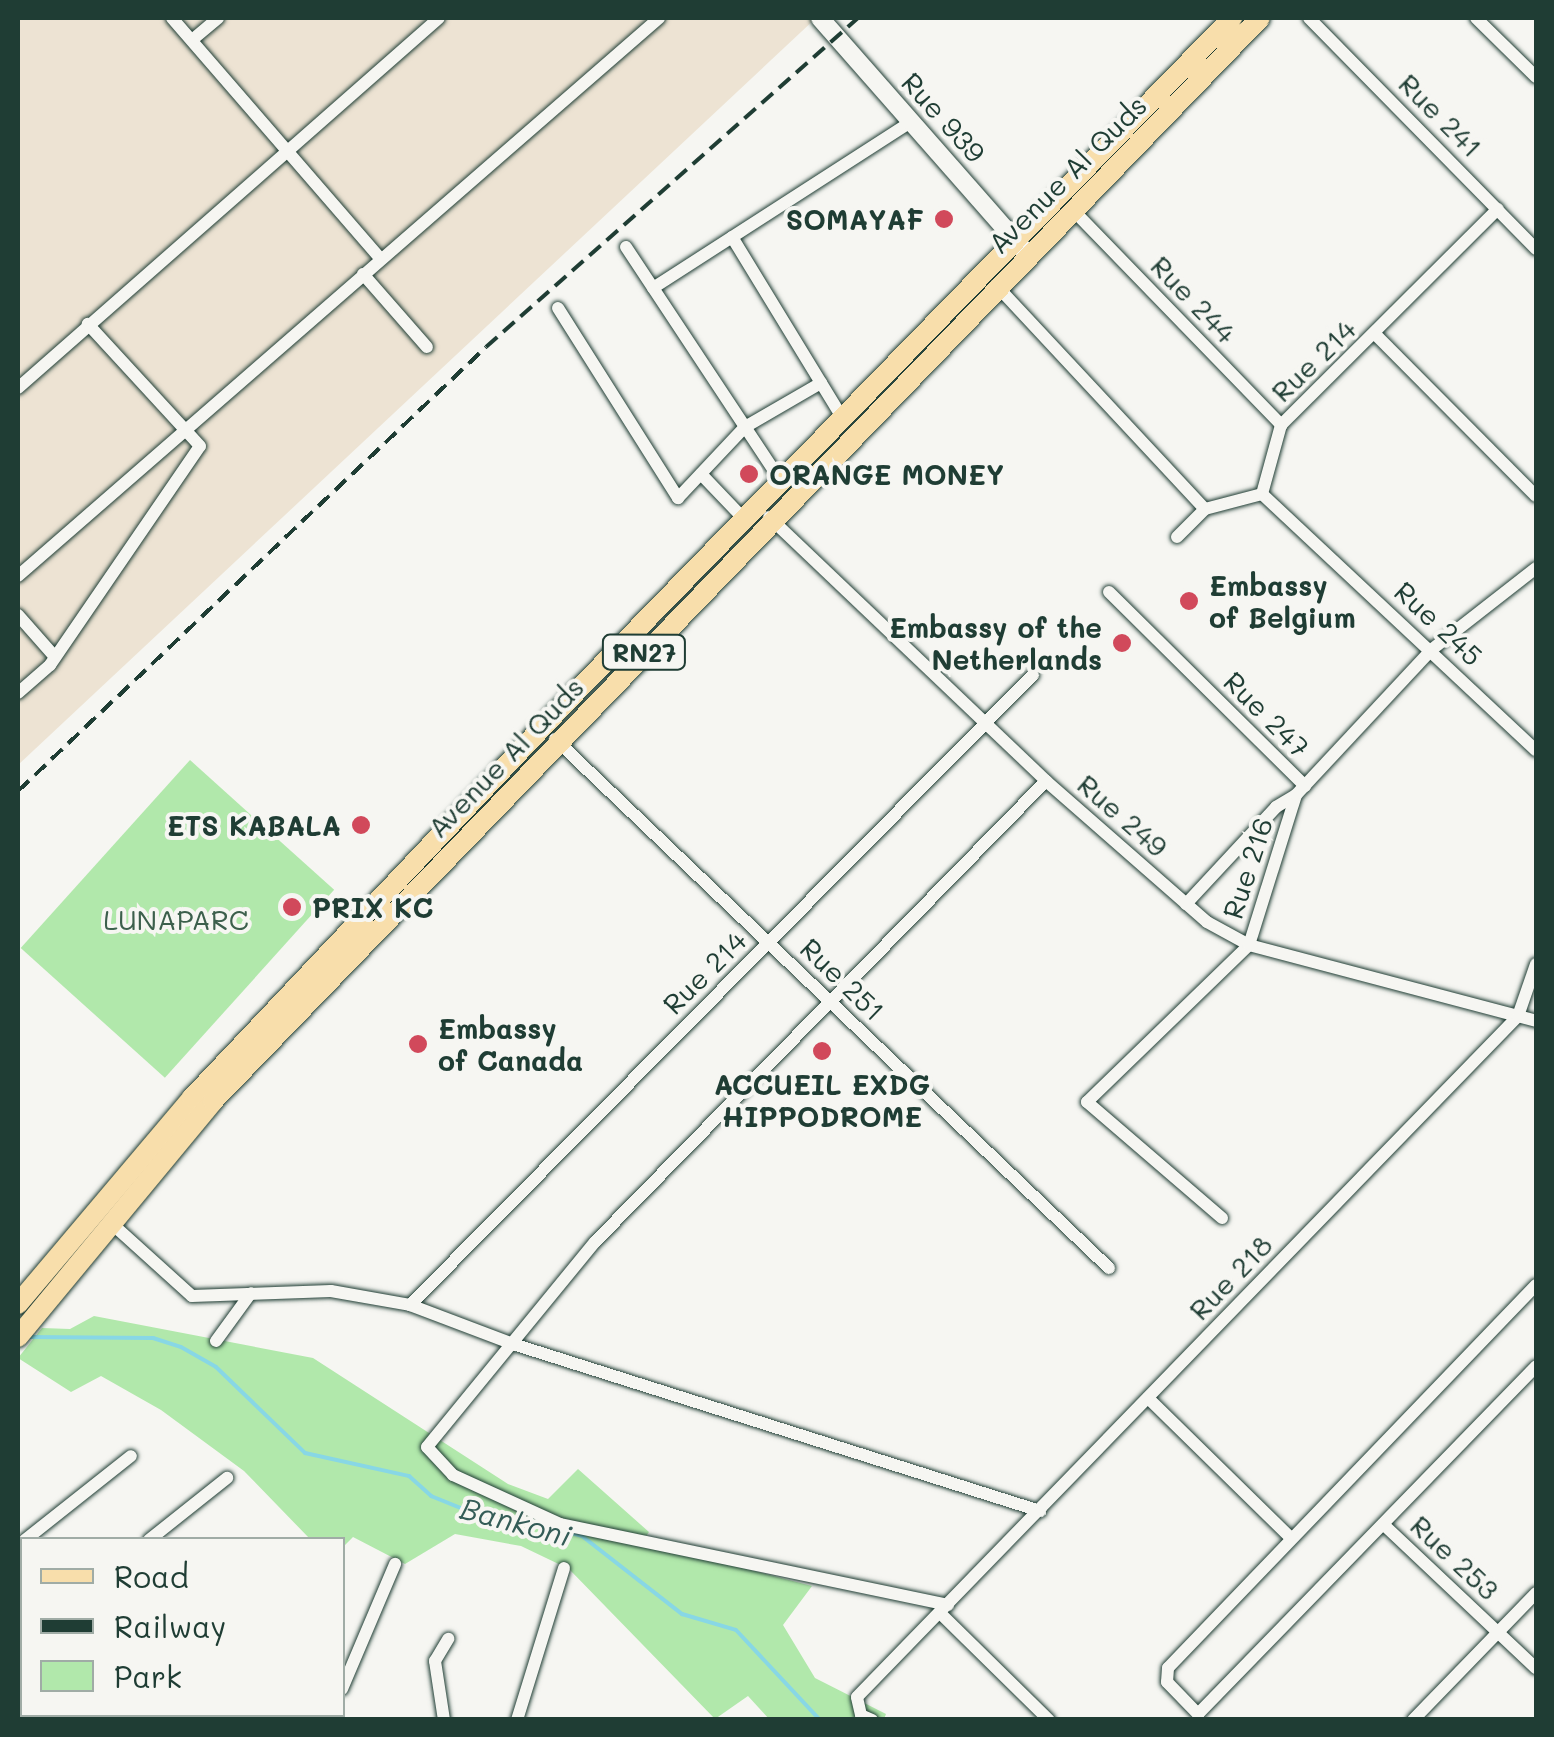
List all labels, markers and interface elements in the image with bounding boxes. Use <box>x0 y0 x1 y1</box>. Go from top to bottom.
street label: Rue 939 <box>895 65 993 169</box>
street label: Rue 241 <box>1392 66 1490 164</box>
street label: Avenue Al Quds <box>981 88 1153 260</box>
place label: SOMAYAF <box>786 202 924 236</box>
marker: SOMAYAF <box>933 208 955 230</box>
street label: Rue 244 <box>1144 248 1244 350</box>
street label: Rue 214 <box>1264 312 1362 408</box>
place label: ORANGE MONEY <box>769 457 1004 491</box>
marker: ORANGE MONEY <box>738 463 760 485</box>
place label: Embassy of Belgium <box>1209 568 1356 634</box>
street label: Rue 245 <box>1388 574 1490 672</box>
marker: Embassy of Belgium <box>1178 590 1200 612</box>
place label: Embassy of the Netherlands <box>889 610 1102 676</box>
road number: RN27 <box>602 632 686 672</box>
marker: Embassy of the Netherlands <box>1111 632 1133 654</box>
street label: Rue 247 <box>1217 664 1317 764</box>
street label: Avenue Al Quds <box>420 670 590 844</box>
street label: Rue 249 <box>1071 767 1175 863</box>
place label: ETS KABALA <box>167 808 341 842</box>
street label: Rue 216 <box>1215 813 1279 923</box>
marker: ETS KABALA <box>350 814 372 836</box>
place label: PRIX KC <box>312 890 433 924</box>
marker: PRIX KC <box>281 896 303 918</box>
park label: LUNAPARC <box>103 902 249 936</box>
street label: Rue 214 <box>655 923 753 1021</box>
street label: Rue 251 <box>794 931 892 1027</box>
place label: Embassy of Canada <box>438 1011 583 1077</box>
marker: Embassy of Canada <box>407 1033 429 1055</box>
marker: ACCUEIL EXDG HIPPODROME <box>811 1040 833 1062</box>
place label: ACCUEIL EXDG HIPPODROME <box>714 1067 930 1133</box>
street label: Rue 218 <box>1182 1228 1278 1326</box>
water label: Bankoni <box>457 1489 575 1553</box>
street label: Rue 253 <box>1404 1508 1506 1606</box>
legend <box>20 1537 345 1717</box>
text: Road <box>114 1556 189 1596</box>
text: Railway <box>114 1606 226 1646</box>
text: Park <box>114 1656 182 1696</box>

